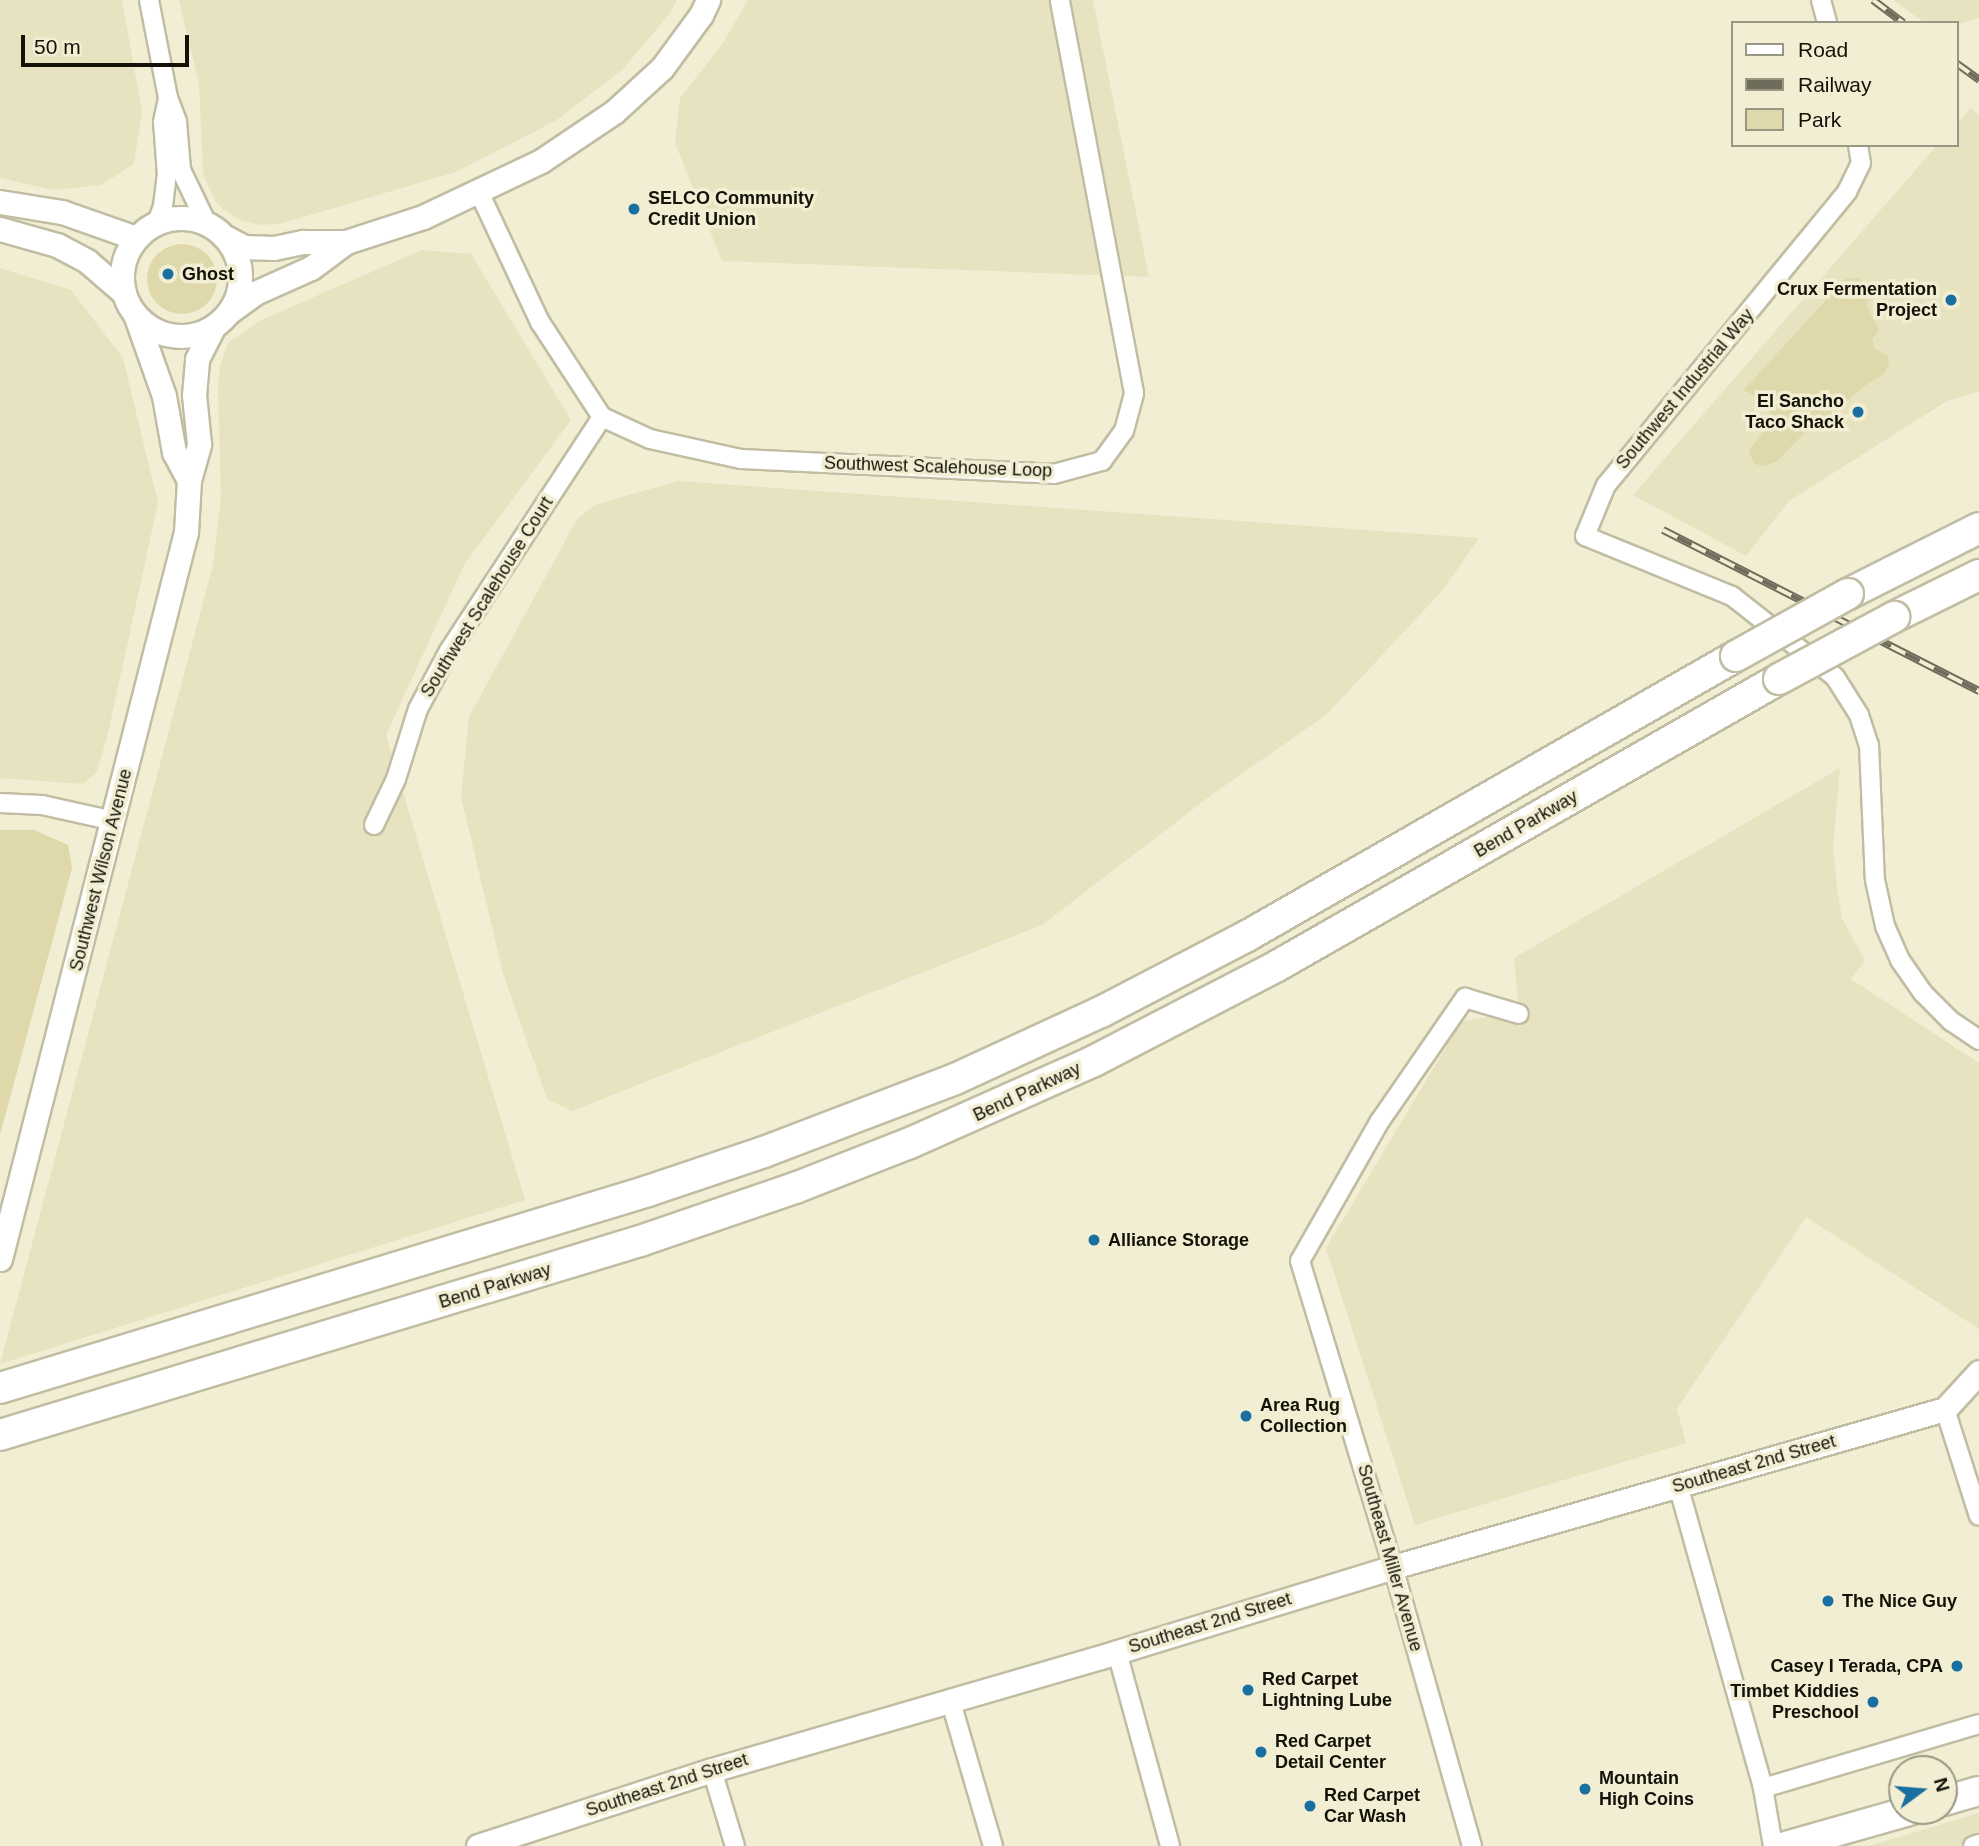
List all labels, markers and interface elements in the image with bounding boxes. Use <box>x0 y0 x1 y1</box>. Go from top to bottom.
scale bar <box>24 21 192 65</box>
legend <box>1730 21 1958 147</box>
text: 50 m <box>34 35 81 58</box>
text: Road <box>1798 38 1848 61</box>
text: Railway <box>1798 73 1872 96</box>
text: Park <box>1798 108 1841 131</box>
place label: SELCO Community Credit Union <box>648 188 814 230</box>
marker: SELCO Community Credit Union <box>626 201 642 217</box>
place label: Ghost <box>182 263 234 285</box>
marker: Ghost <box>160 266 176 282</box>
place label: Crux Fermentation Project <box>1777 279 1937 322</box>
marker: Crux Fermentation Project <box>1943 292 1959 308</box>
street label: Southwest Industrial Way <box>1612 305 1758 473</box>
place label: El Sancho Taco Shack <box>1745 391 1844 434</box>
marker: El Sancho Taco Shack <box>1850 404 1866 420</box>
street label: Southwest Scalehouse Loop <box>824 452 1052 482</box>
street label: Southwest Scalehouse Court <box>416 493 558 701</box>
street label: Southwest Wilson Avenue <box>65 766 137 974</box>
street label: Bend Parkway <box>1470 786 1582 862</box>
street label: Bend Parkway <box>970 1058 1084 1126</box>
place label: Alliance Storage <box>1108 1229 1249 1251</box>
marker: Alliance Storage <box>1086 1232 1102 1248</box>
street label: Bend Parkway <box>436 1259 554 1313</box>
place label: Area Rug Collection <box>1260 1395 1347 1438</box>
marker: Area Rug Collection <box>1238 1408 1254 1424</box>
street label: Southeast 2nd Street <box>1670 1430 1838 1498</box>
street label: Southeast Miller Avenue <box>1353 1461 1427 1655</box>
street label: Southeast 2nd Street <box>1126 1588 1294 1658</box>
place label: The Nice Guy <box>1842 1590 1957 1612</box>
marker: The Nice Guy <box>1820 1593 1836 1609</box>
place label: Casey I Terada, CPA <box>1771 1655 1943 1677</box>
marker: Casey I Terada, CPA <box>1949 1658 1965 1674</box>
place label: Red Carpet Lightning Lube <box>1262 1669 1392 1712</box>
place label: Timbet Kiddies Preschool <box>1730 1681 1859 1724</box>
marker: Red Carpet Lightning Lube <box>1240 1682 1256 1698</box>
marker: Timbet Kiddies Preschool <box>1865 1694 1881 1710</box>
place label: Red Carpet Detail Center <box>1275 1731 1386 1774</box>
marker: Red Carpet Detail Center <box>1253 1744 1269 1760</box>
street label: Southeast 2nd Street <box>583 1749 751 1821</box>
north arrow <box>1888 1755 1958 1825</box>
place label: Mountain High Coins <box>1599 1768 1694 1810</box>
text: N <box>1930 1775 1954 1794</box>
marker: Mountain High Coins <box>1577 1781 1593 1797</box>
place label: Red Carpet Car Wash <box>1324 1785 1420 1828</box>
marker: Red Carpet Car Wash <box>1302 1798 1318 1814</box>

